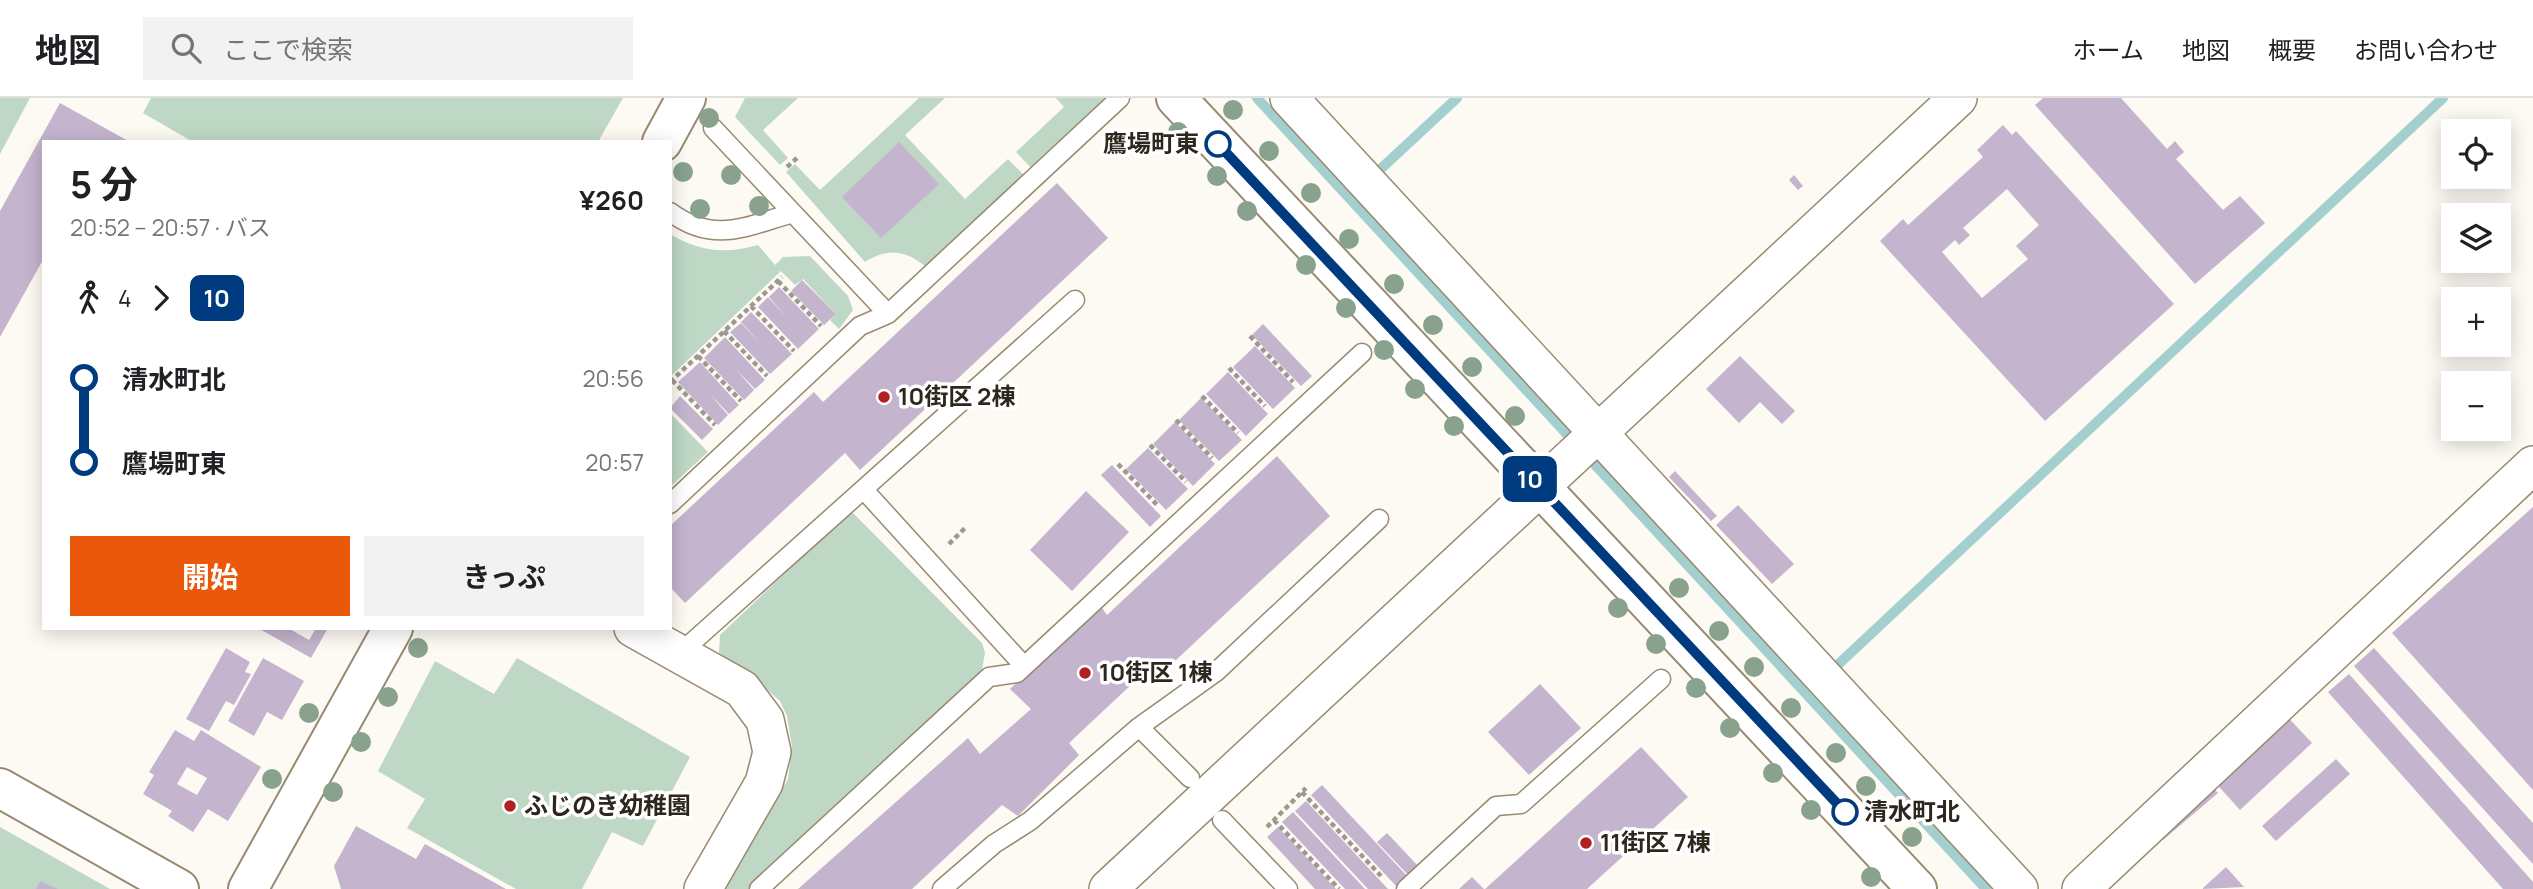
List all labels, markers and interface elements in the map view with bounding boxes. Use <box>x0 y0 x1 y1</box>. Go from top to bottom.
search box <box>143 17 633 80</box>
text: 地図 <box>35 27 101 72</box>
icon: search <box>167 29 205 67</box>
text: ここで検索 <box>223 31 353 67</box>
text: ホーム <box>2073 33 2144 66</box>
text: 地図 <box>2182 33 2230 66</box>
text: 概要 <box>2268 33 2316 66</box>
text: お問い合わせ <box>2354 33 2498 66</box>
map controls <box>2441 119 2511 441</box>
button: locate <box>2441 119 2511 189</box>
place label: 鷹場町東 <box>1103 126 1199 159</box>
marker: 鷹場町東 <box>1205 131 1231 157</box>
text: 5 分 <box>70 157 138 209</box>
text: ¥260 <box>579 182 644 218</box>
button: layers <box>2441 203 2511 273</box>
text: 20:52 – 20:57 · バス <box>70 211 271 243</box>
icon: walk <box>70 279 108 317</box>
icon: forward <box>142 279 180 317</box>
text: 10 <box>204 281 230 314</box>
text: 4 <box>118 282 132 314</box>
button: + <box>2441 287 2511 357</box>
text: 清水町北 <box>122 361 226 397</box>
text: 20:56 <box>582 362 644 394</box>
button: − <box>2441 371 2511 441</box>
place label: 10街区 2棟 <box>898 379 1015 412</box>
marker: 10街区 2棟 <box>876 389 892 405</box>
text: 鷹場町東 <box>122 445 226 481</box>
text: 20:57 <box>585 446 644 478</box>
line badge: 10 <box>1498 456 1562 502</box>
text: 10 <box>1517 462 1543 495</box>
button: 開始 <box>70 536 350 616</box>
button: きっぷ <box>364 536 644 616</box>
place label: 10街区 1棟 <box>1099 655 1213 688</box>
marker: 10街区 1棟 <box>1077 665 1093 681</box>
place label: ふじのき幼稚園 <box>524 788 691 821</box>
place label: 清水町北 <box>1864 794 1960 827</box>
marker: ふじのき幼稚園 <box>502 798 518 814</box>
marker: 清水町北 <box>1832 799 1858 825</box>
place label: 11街区 7棟 <box>1600 825 1711 858</box>
marker: 11街区 7棟 <box>1578 835 1594 851</box>

